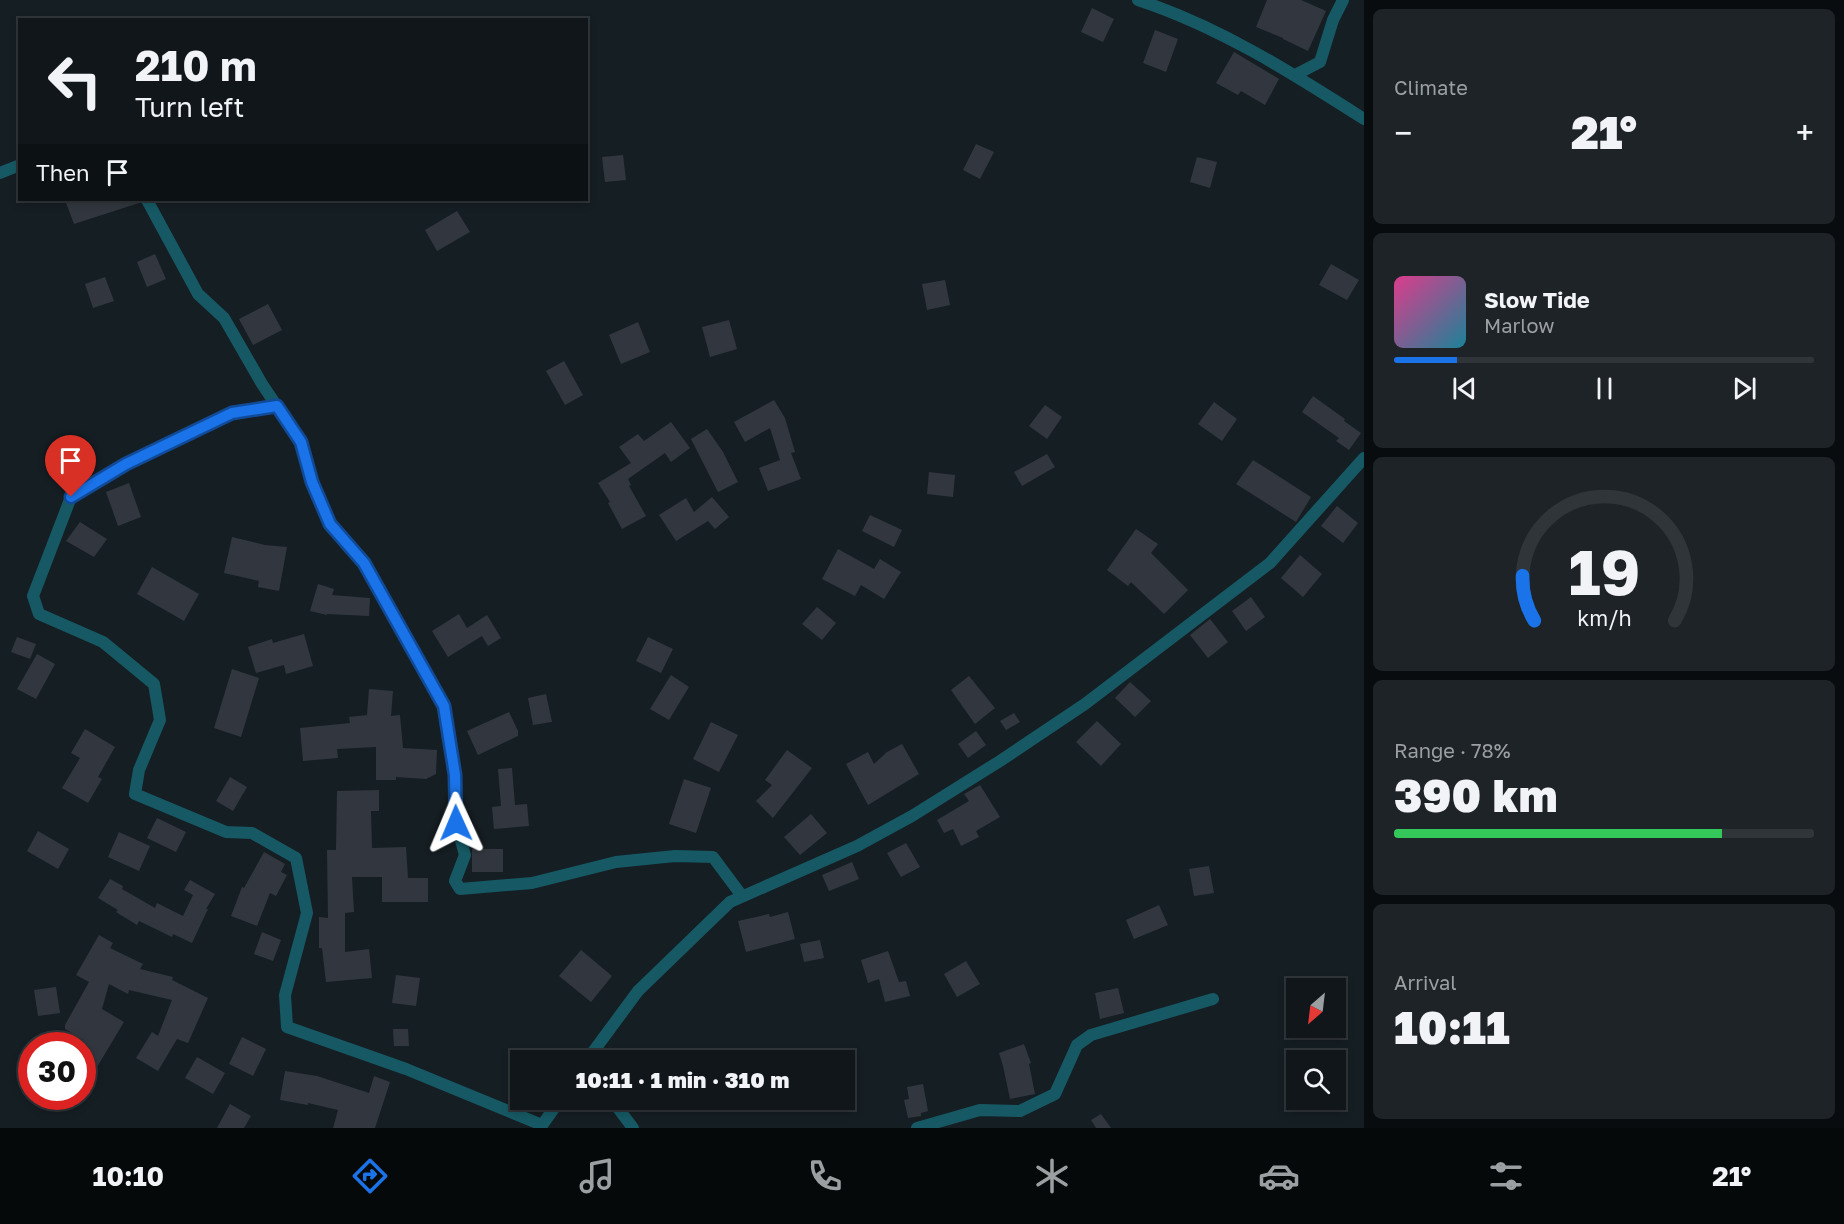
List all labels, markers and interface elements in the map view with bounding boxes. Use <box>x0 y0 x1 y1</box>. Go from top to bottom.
text: 210 m <box>135 40 257 90</box>
icon: left <box>36 42 114 120</box>
text: Climate <box>1394 75 1468 99</box>
text: Turn left <box>135 91 244 123</box>
text: 21° <box>1571 105 1637 159</box>
text: − <box>1394 113 1412 152</box>
text: + <box>1796 113 1814 152</box>
icon: arrive <box>101 156 134 189</box>
text: Then <box>36 159 89 186</box>
text: Slow Tide <box>1484 286 1590 313</box>
text: Marlow <box>1484 313 1555 337</box>
icon: previous <box>1448 372 1481 405</box>
icon: pause <box>1588 372 1621 405</box>
icon: next <box>1728 372 1761 405</box>
pin <box>45 435 96 497</box>
icon: arrive <box>54 444 87 477</box>
text: 19 <box>1568 534 1640 609</box>
text: km/h <box>1577 605 1631 631</box>
text: Range · 78% <box>1394 738 1511 762</box>
text: 390 km <box>1394 768 1558 822</box>
position arrow <box>424 791 488 855</box>
text: Arrival <box>1394 970 1457 994</box>
north arrow <box>1286 978 1346 1038</box>
map controls <box>1286 978 1346 1110</box>
text: 10:11 <box>1394 1000 1510 1054</box>
speed limit sign: 30 <box>18 1032 96 1110</box>
button: search <box>1286 1050 1346 1110</box>
text: 10:11 · 1 min · 310 m <box>576 1066 789 1093</box>
icon: directions <box>349 1155 391 1197</box>
icon: music <box>576 1155 618 1197</box>
icon: phone <box>804 1155 846 1197</box>
icon: climate <box>1031 1155 1073 1197</box>
icon: car <box>1258 1155 1300 1197</box>
icon: filters <box>1485 1155 1527 1197</box>
text: 10:10 <box>93 1160 164 1192</box>
text: 21° <box>1712 1160 1751 1192</box>

